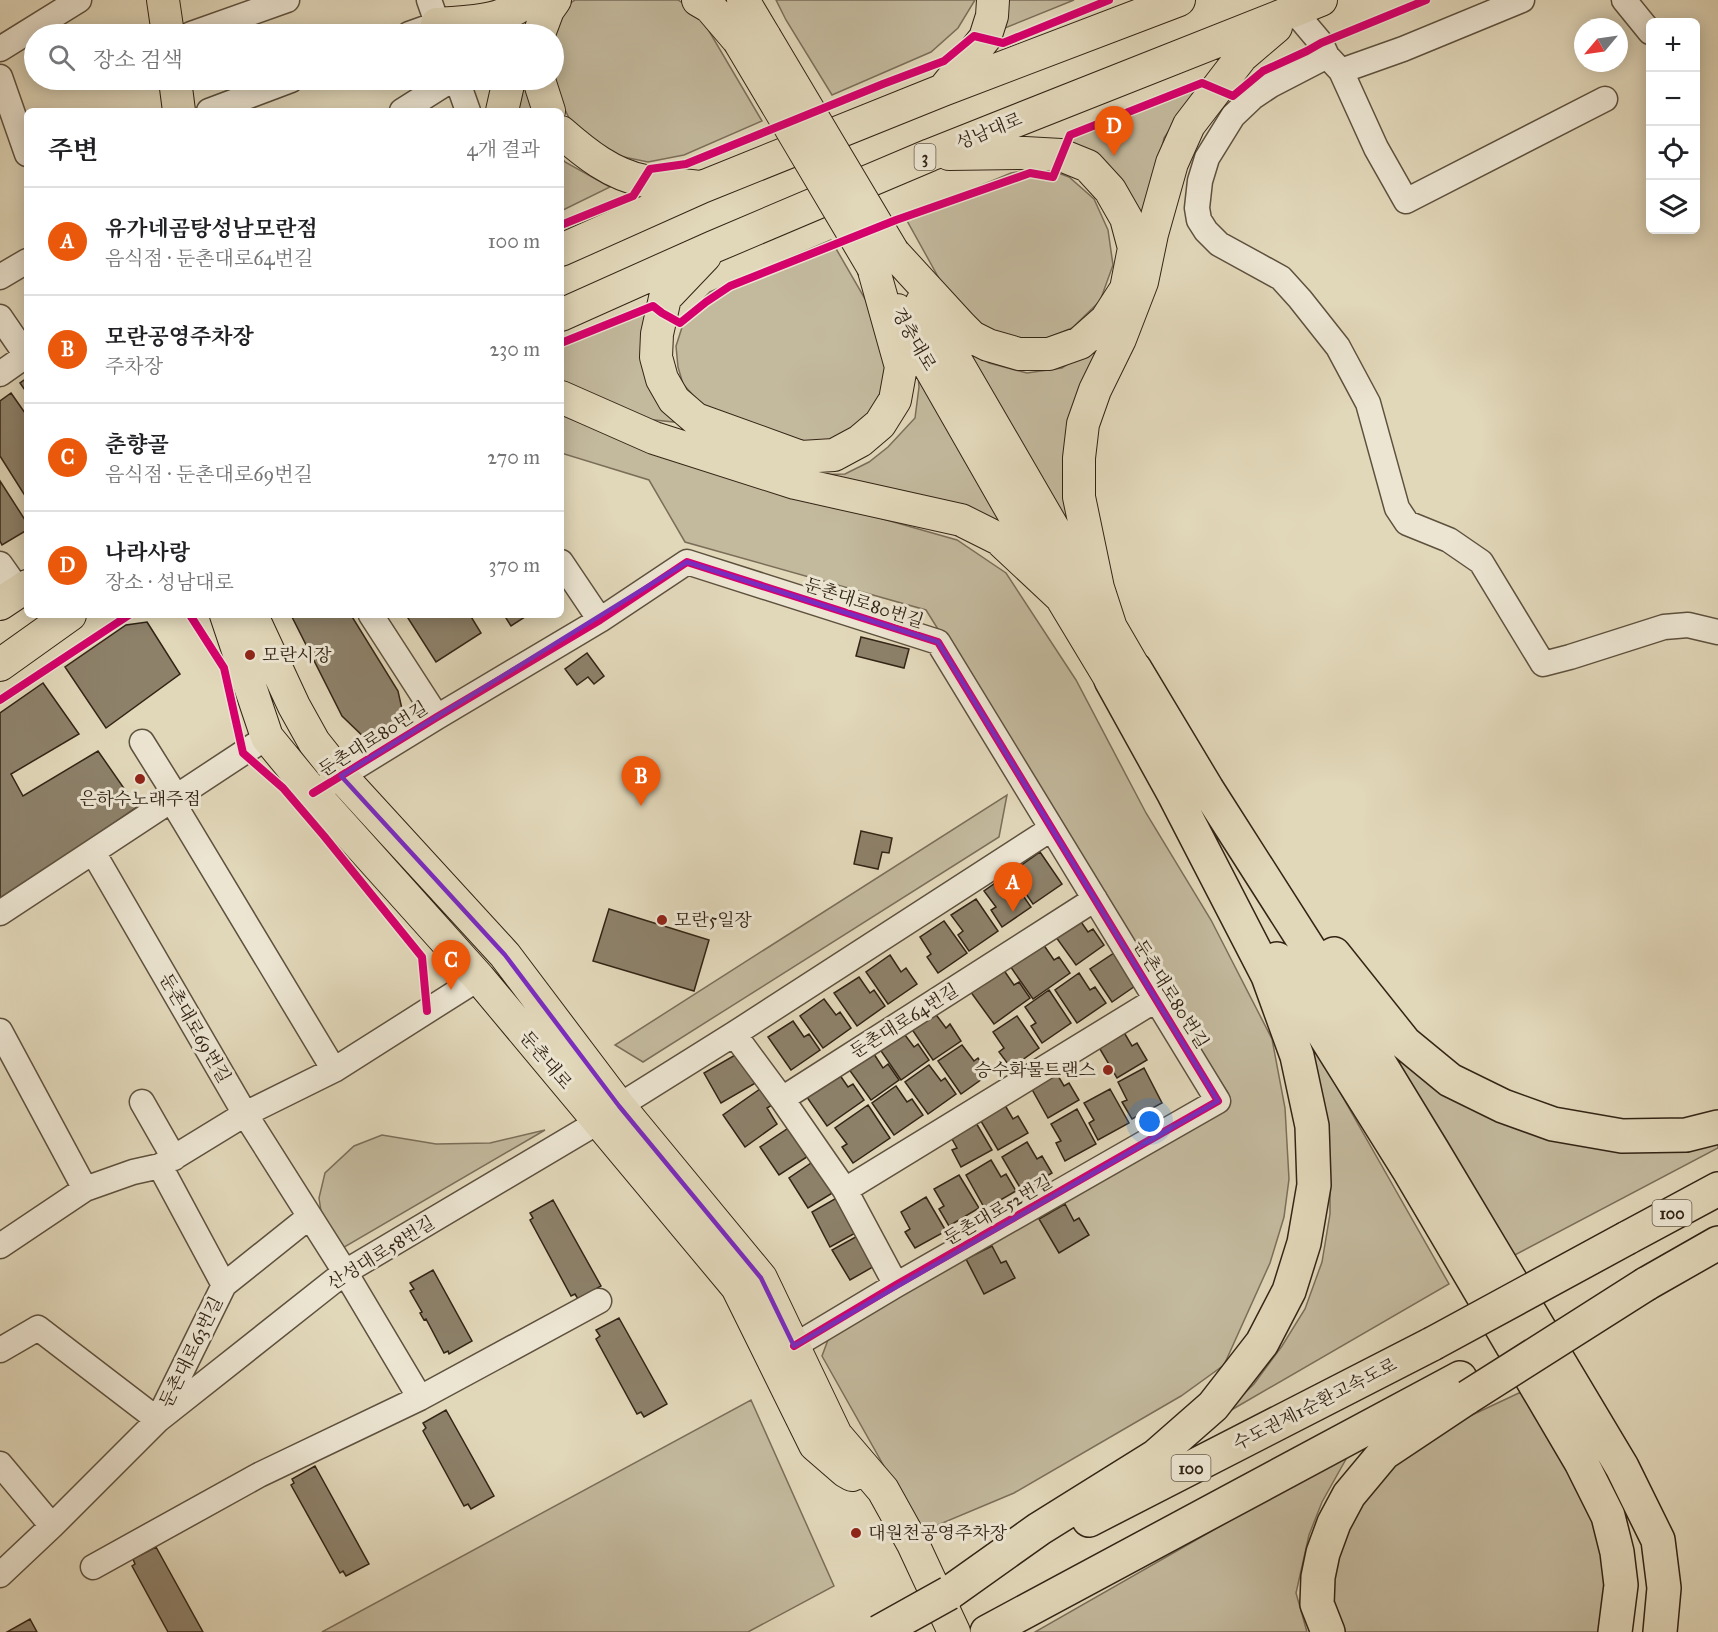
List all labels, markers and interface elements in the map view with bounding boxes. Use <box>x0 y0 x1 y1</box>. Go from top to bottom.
north arrow <box>1574 18 1628 72</box>
map controls <box>1646 18 1700 234</box>
button: + <box>1646 18 1700 72</box>
search box <box>24 24 564 90</box>
icon: search <box>45 41 78 74</box>
text: 장소 검색 <box>93 46 183 73</box>
button: − <box>1646 72 1700 126</box>
pin: D <box>1094 106 1134 156</box>
street label: 성남대로 <box>953 108 1025 154</box>
button: locate <box>1646 126 1700 180</box>
text: 주변 <box>48 134 98 166</box>
text: 4개 결과 <box>467 137 540 161</box>
road number: 3 <box>914 144 936 170</box>
button: layers <box>1646 180 1700 234</box>
text: 유가네곰탕성남모란점 <box>105 215 318 242</box>
text: A <box>61 229 74 253</box>
text: 100 m <box>488 229 540 253</box>
text: 음식점 · 둔촌대로64번길 <box>105 246 313 270</box>
street label: 경충대로 <box>887 303 941 375</box>
text: 모란공영주차장 <box>105 323 254 350</box>
text: B <box>61 337 74 361</box>
text: 230 m <box>489 337 540 361</box>
text: 주차장 <box>105 354 163 378</box>
text: 춘향골 <box>105 431 169 458</box>
text: C <box>61 445 74 469</box>
text: 270 m <box>487 445 540 469</box>
text: 음식점 · 둔촌대로69번길 <box>105 462 313 486</box>
text: 나라사랑 <box>105 539 190 566</box>
text: D <box>60 553 75 577</box>
text: 370 m <box>489 553 540 577</box>
text: 장소 · 성남대로 <box>105 570 234 594</box>
street label: 둔촌대로80번길 <box>801 573 927 633</box>
place label: 모란시장 <box>262 644 332 666</box>
marker: 모란시장 <box>243 648 257 662</box>
street label: 둔촌대로80번길 <box>314 697 432 781</box>
pin: B <box>622 756 660 806</box>
marker: 은하수노래주점 <box>133 772 147 786</box>
place label: 은하수노래주점 <box>79 788 201 810</box>
pin: A <box>994 862 1032 912</box>
place label: 모란5일장 <box>674 909 753 931</box>
marker: 모란5일장 <box>655 913 669 927</box>
street label: 둔촌대로80번길 <box>1129 935 1213 1053</box>
pin: C <box>432 940 470 990</box>
street label: 둔촌대로69번길 <box>155 969 235 1087</box>
street label: 둔촌대로64번길 <box>846 979 962 1063</box>
street label: 둔촌대로 <box>515 1026 577 1094</box>
place label: 승수화물트랜스 <box>974 1059 1097 1081</box>
marker: 승수화물트랜스 <box>1101 1063 1115 1077</box>
your location <box>1135 1107 1164 1136</box>
street label: 둔촌대로52번길 <box>940 1170 1056 1250</box>
road number: 100 <box>1652 1200 1692 1226</box>
street label: 산성대로58번길 <box>323 1211 439 1295</box>
street label: 둔촌대로63번길 <box>155 1293 227 1411</box>
street label: 수도권제1순환고속도로 <box>1229 1353 1401 1455</box>
road number: 100 <box>1172 1455 1210 1481</box>
place label: 대원천공영주차장 <box>868 1522 1008 1544</box>
marker: 대원천공영주차장 <box>849 1526 863 1540</box>

